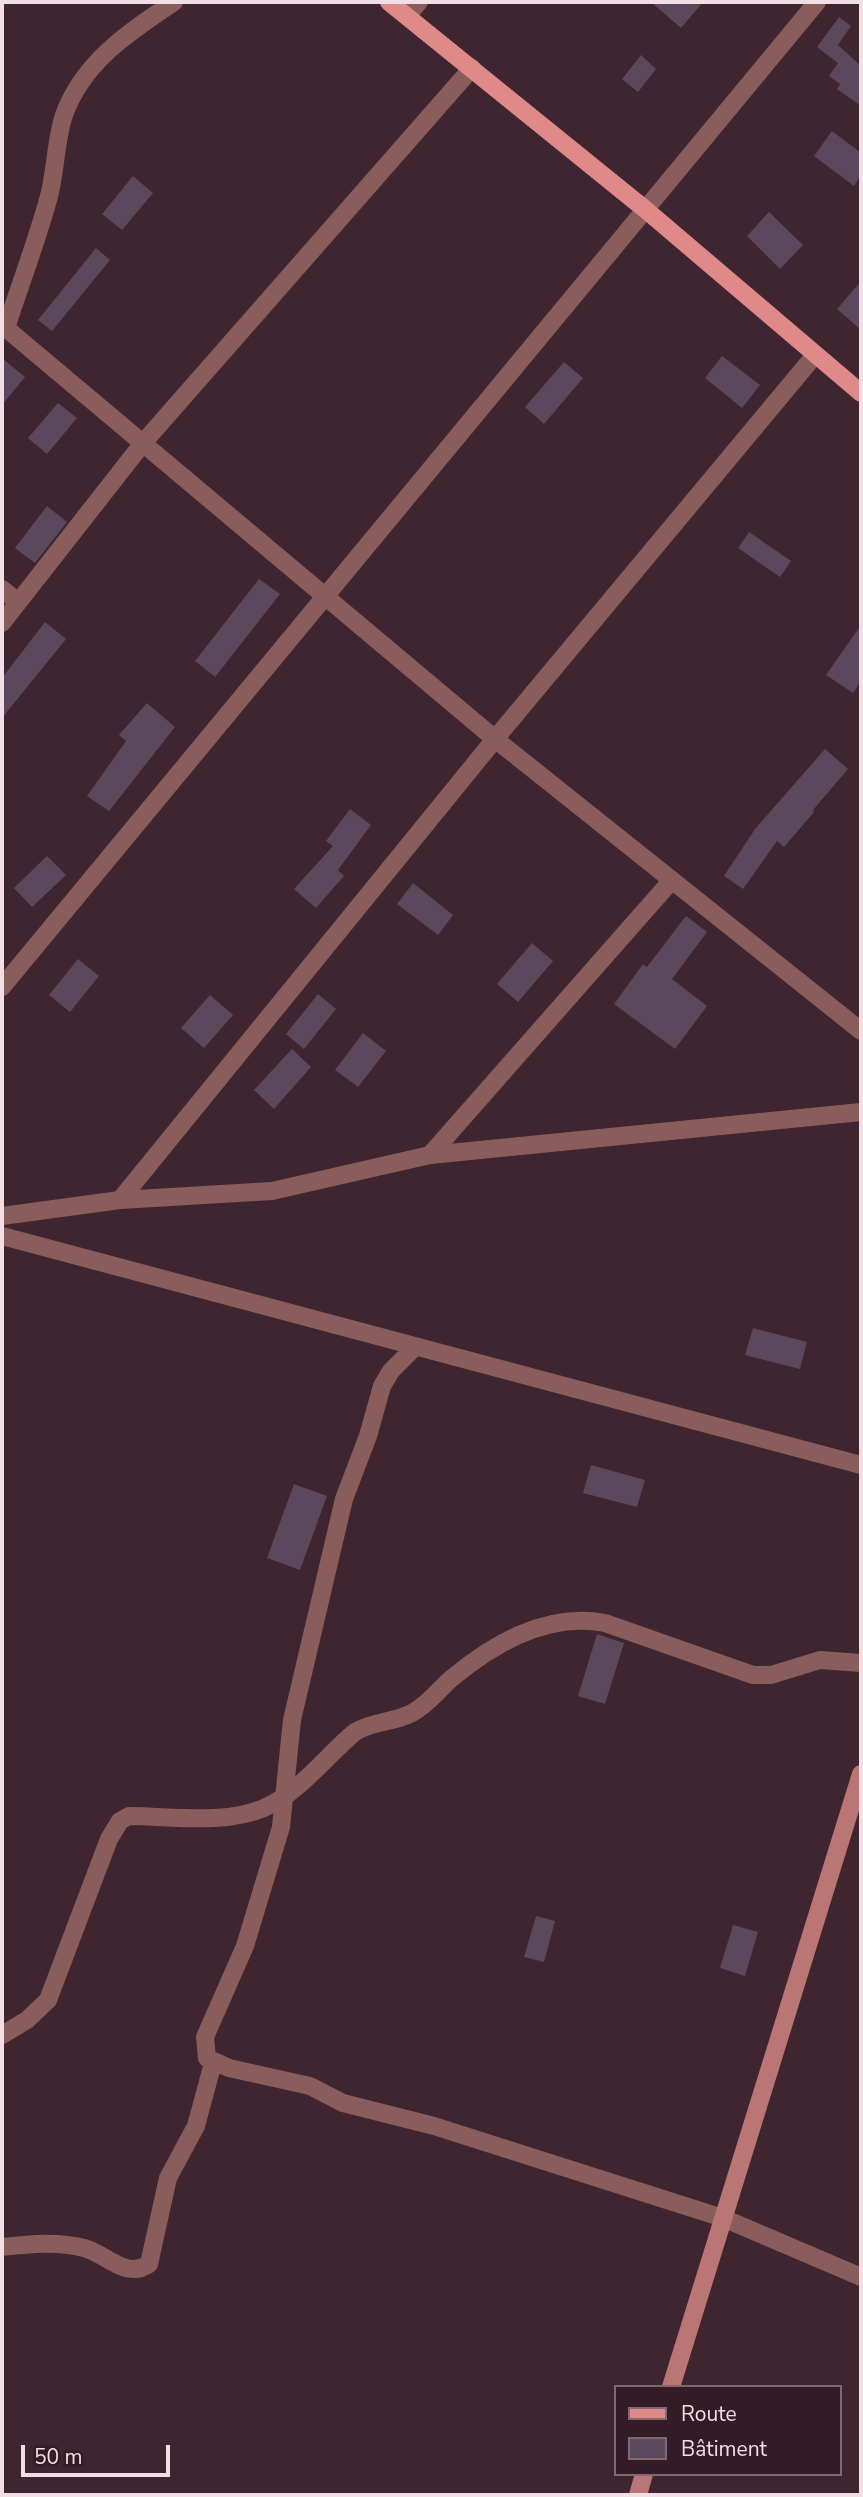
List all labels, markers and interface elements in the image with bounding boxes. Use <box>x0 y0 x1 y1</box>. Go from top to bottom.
legend <box>614 2385 842 2476</box>
text: Route <box>681 2400 737 2428</box>
scale bar <box>24 2430 173 2474</box>
text: Bâtiment <box>681 2435 767 2463</box>
text: 50 m <box>34 2443 83 2471</box>

